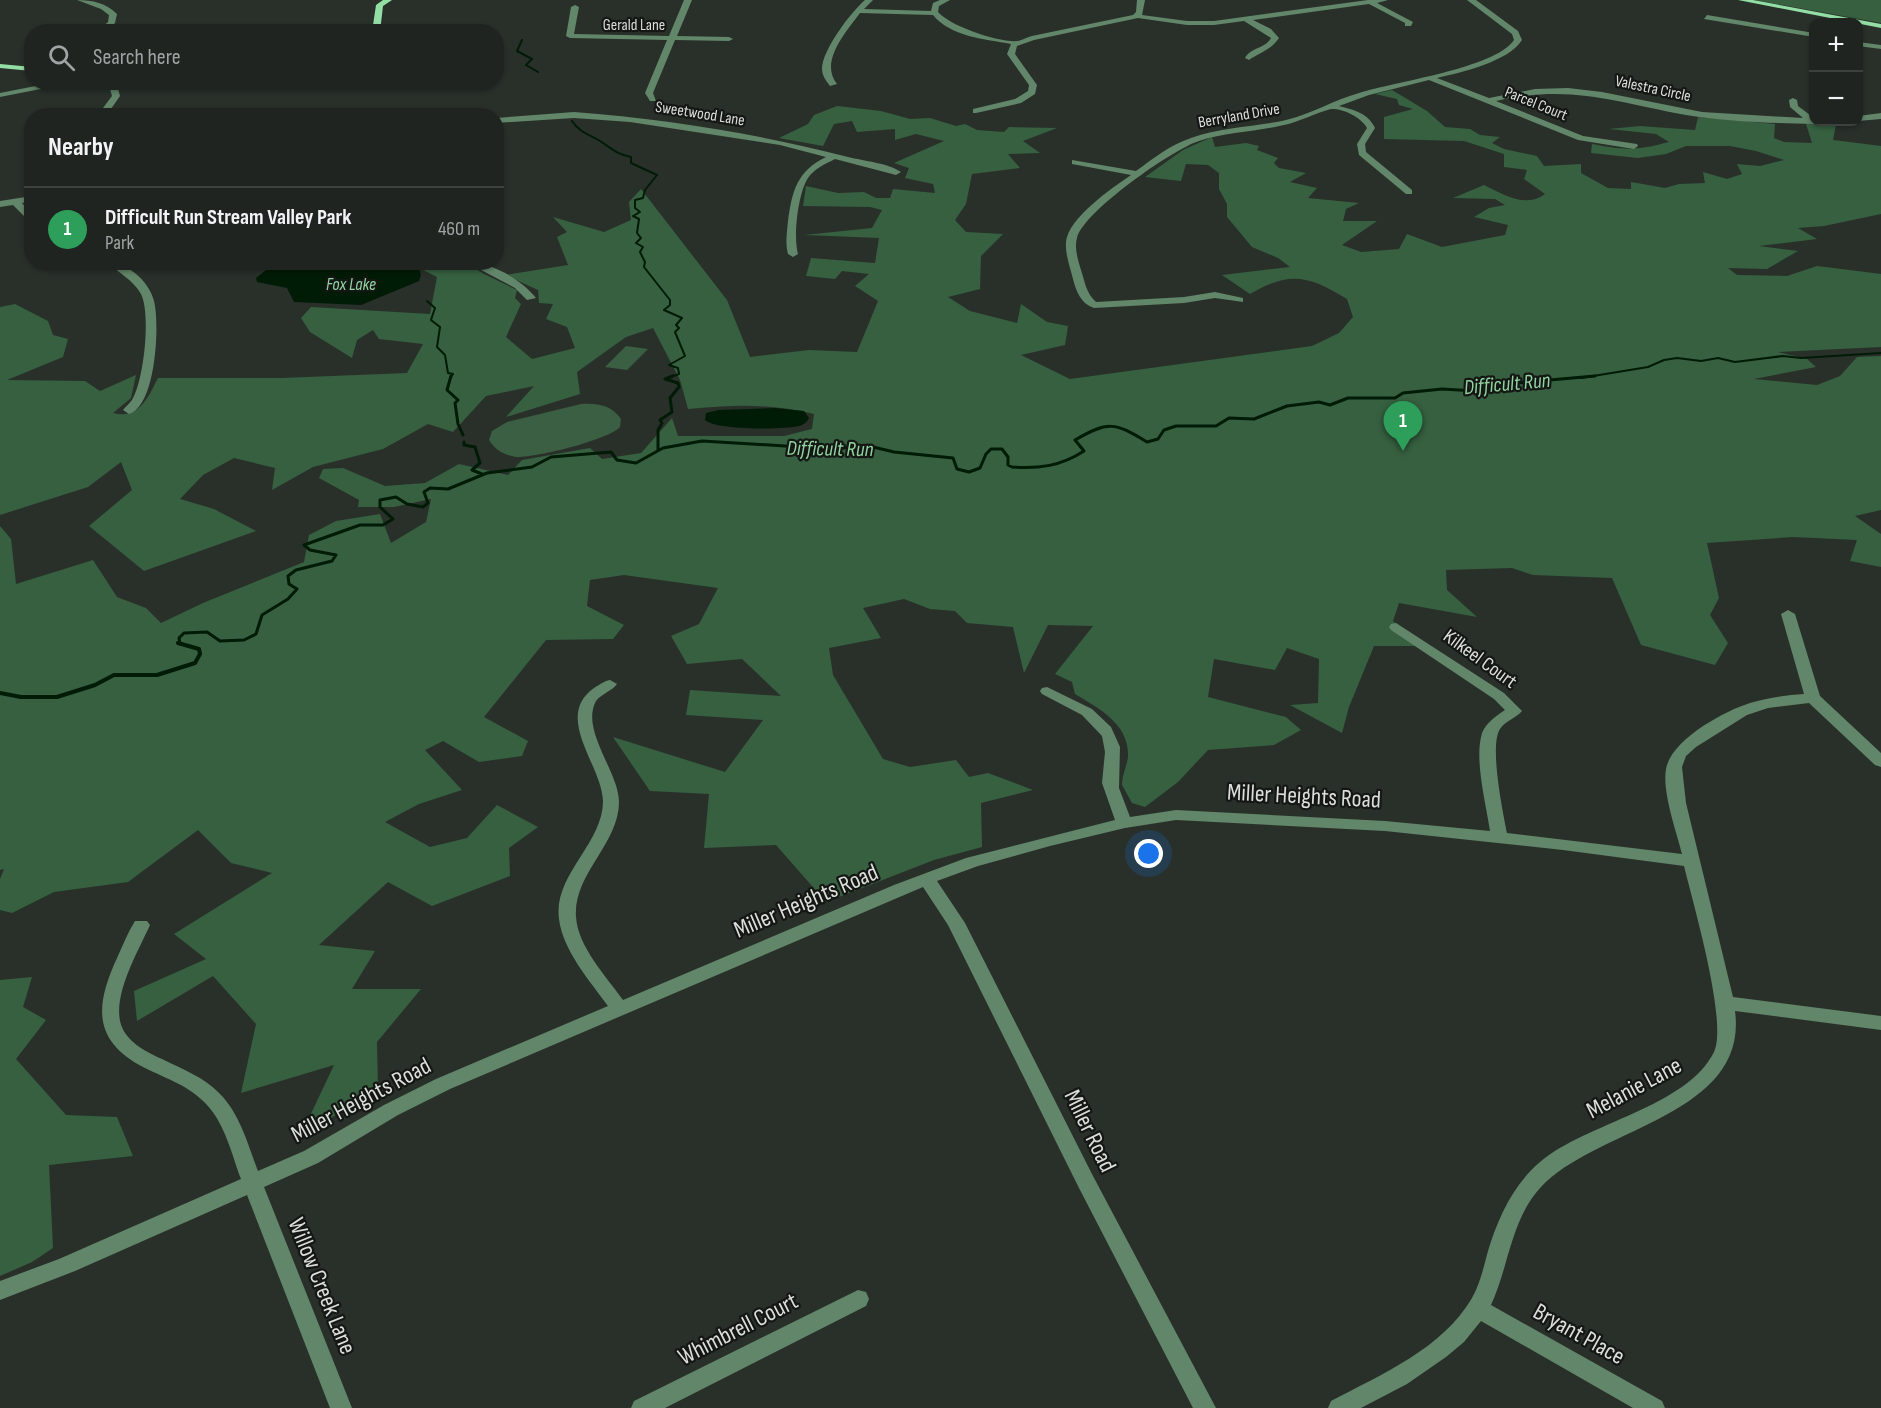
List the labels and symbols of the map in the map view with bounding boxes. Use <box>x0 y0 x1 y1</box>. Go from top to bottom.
street label: Gerald Lane <box>603 16 665 35</box>
street label: Valestra Circle <box>1613 72 1693 106</box>
street label: Parcel Court <box>1502 83 1570 125</box>
street label: Sweetwood Lane <box>654 98 746 130</box>
street label: Berryland Drive <box>1197 100 1281 132</box>
water label: Fox Lake <box>326 274 376 295</box>
water label: Difficult Run <box>1463 368 1551 400</box>
pin: 1 <box>1384 402 1422 451</box>
water label: Difficult Run <box>786 436 874 462</box>
street label: Kilkeel Court <box>1439 624 1521 694</box>
street label: Miller Heights Road <box>1226 777 1382 815</box>
your location <box>1134 839 1163 868</box>
street label: Miller Heights Road <box>730 858 882 944</box>
street label: Miller Heights Road <box>286 1051 436 1149</box>
street label: Melanie Lane <box>1581 1051 1687 1125</box>
street label: Miller Road <box>1058 1085 1122 1177</box>
street label: Willow Creek Lane <box>281 1214 363 1358</box>
street label: Whimbrell Court <box>673 1286 803 1372</box>
street label: Bryant Place <box>1528 1297 1630 1371</box>

